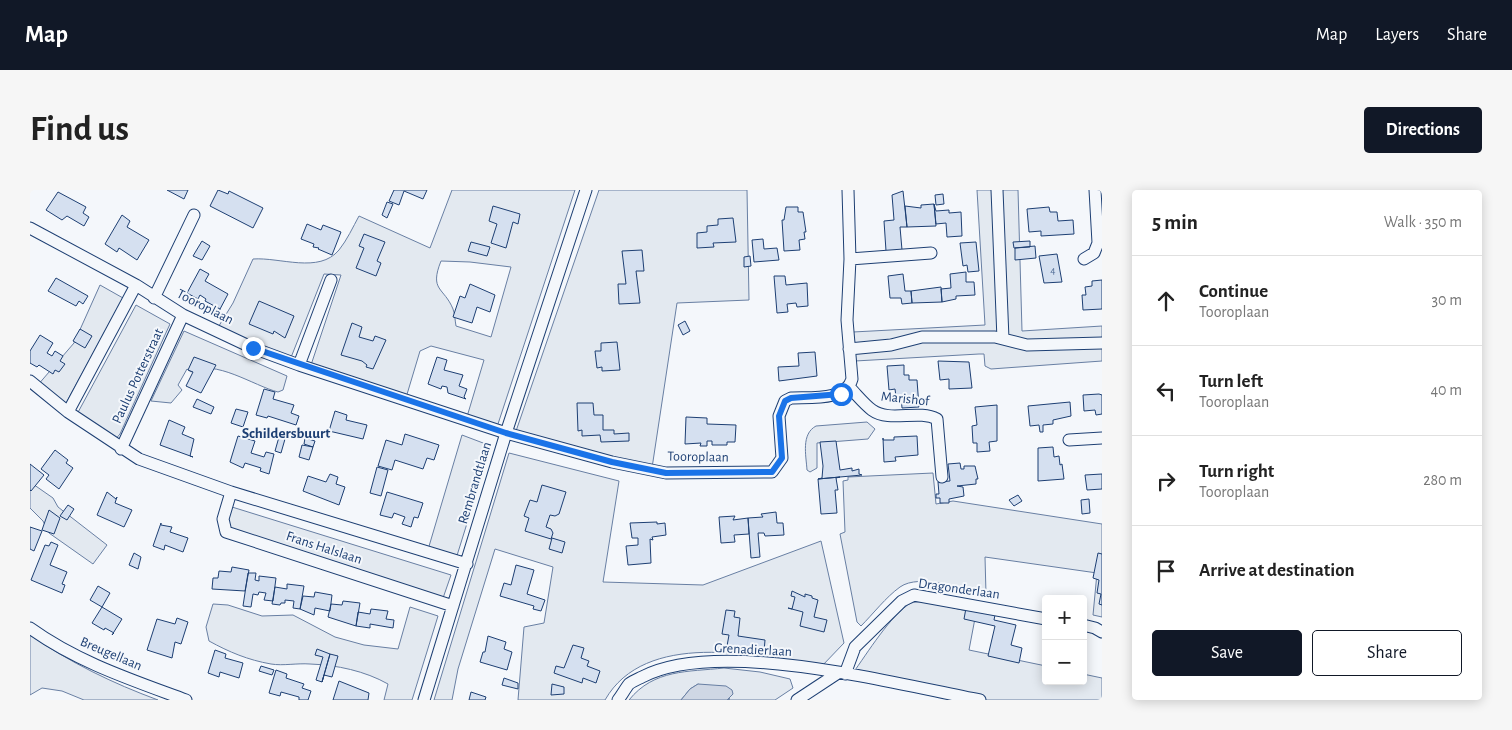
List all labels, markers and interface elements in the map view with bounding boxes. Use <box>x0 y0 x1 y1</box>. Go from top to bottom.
text: Map <box>25 23 68 47</box>
text: Map <box>1316 26 1347 44</box>
text: Layers <box>1375 26 1419 44</box>
text: Share <box>1447 26 1487 44</box>
button: Directions <box>1364 107 1482 153</box>
text: Find us <box>30 112 129 147</box>
text: 5 min <box>1152 212 1198 233</box>
text: Walk · 350 m <box>1384 214 1462 230</box>
house number: 4 <box>1050 265 1056 276</box>
text: Continue <box>1199 282 1268 301</box>
street label: Tooroplaan <box>174 287 236 327</box>
icon: ahead <box>1152 287 1180 315</box>
text: 30 m <box>1432 292 1462 308</box>
text: Tooroplaan <box>1199 304 1269 320</box>
street label: Paulus Potterstraat <box>110 326 166 426</box>
route end <box>242 337 265 360</box>
text: Turn left <box>1199 372 1263 391</box>
icon: left <box>1152 377 1180 405</box>
text: 40 m <box>1430 382 1462 398</box>
route start <box>830 383 853 406</box>
street label: Marishof <box>880 390 931 409</box>
text: Tooroplaan <box>1199 394 1269 410</box>
district label: Schildersbuurt <box>242 426 330 441</box>
street label: Rembrandtlaan <box>456 440 494 526</box>
street label: Tooroplaan <box>667 449 729 465</box>
text: Turn right <box>1199 462 1274 481</box>
icon: right <box>1152 467 1180 495</box>
text: 280 m <box>1423 472 1462 488</box>
text: Tooroplaan <box>1199 484 1269 500</box>
street label: Frans Halslaan <box>284 529 364 567</box>
icon: arrive <box>1152 557 1180 585</box>
text: Arrive at destination <box>1199 561 1355 580</box>
street label: Dragonderlaan <box>917 576 1001 602</box>
map controls <box>1042 595 1087 685</box>
button: + <box>1042 595 1087 640</box>
button: Save <box>1152 630 1302 676</box>
button: Share <box>1312 630 1462 676</box>
street label: Breugellaan <box>78 635 144 673</box>
button: − <box>1042 640 1087 685</box>
street label: Grenadierlaan <box>714 641 792 659</box>

